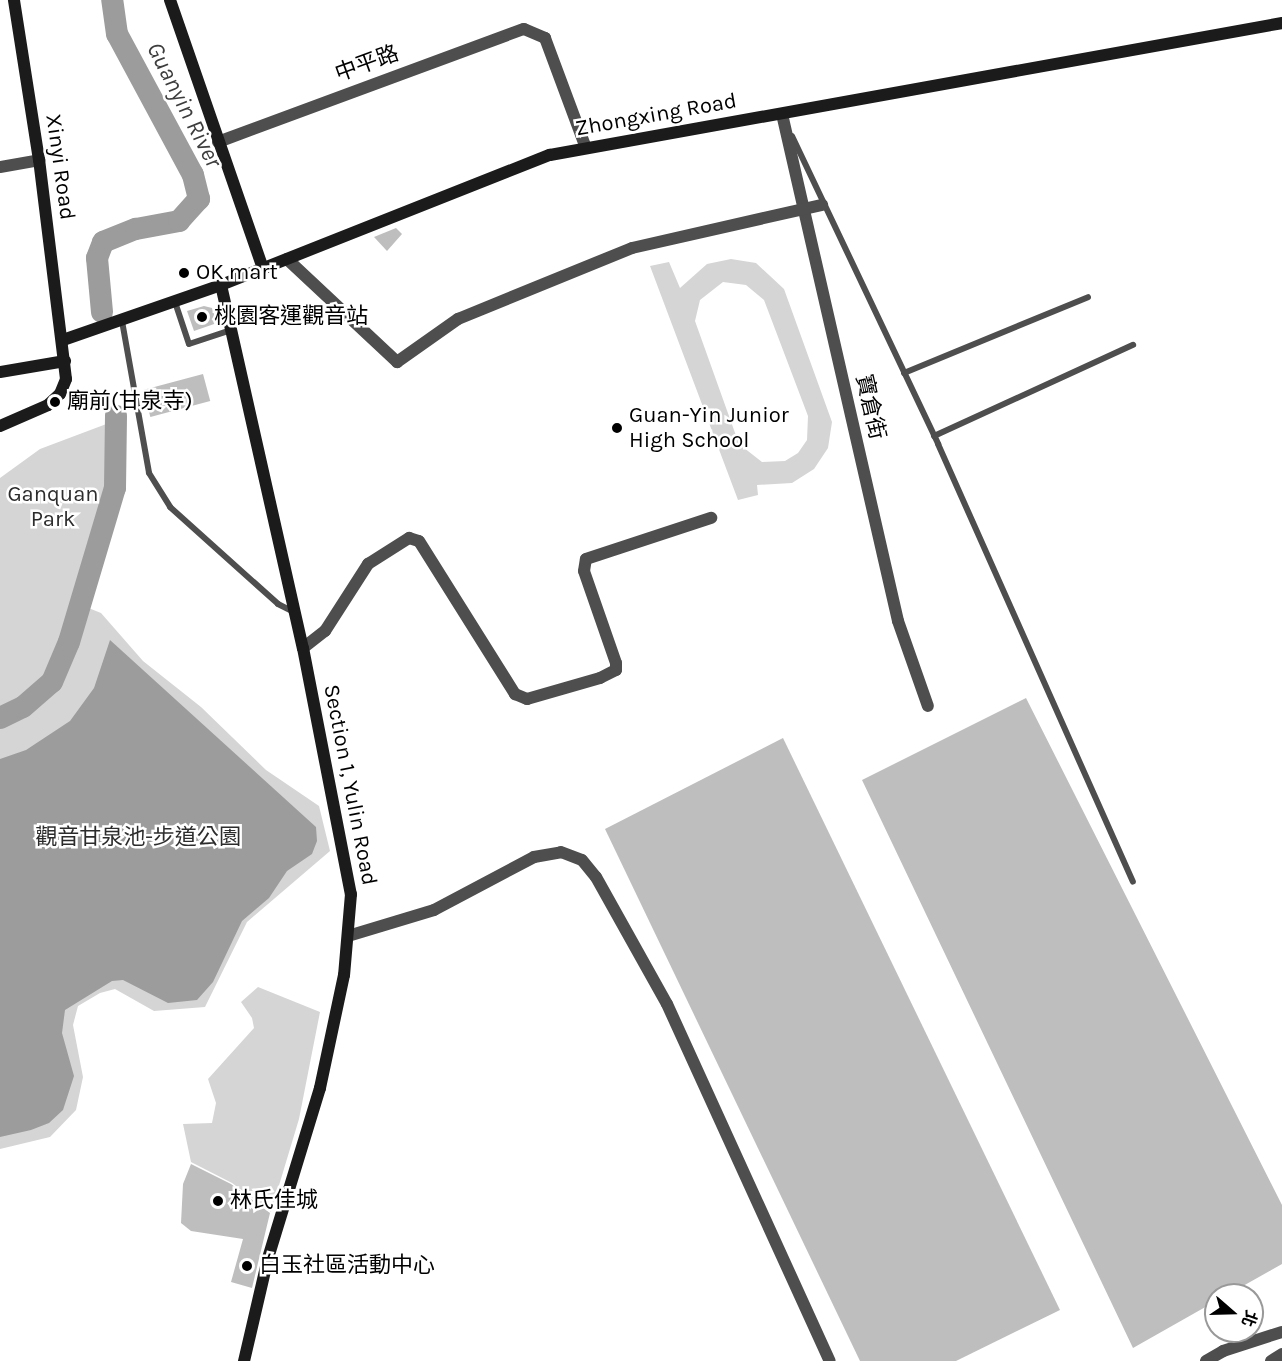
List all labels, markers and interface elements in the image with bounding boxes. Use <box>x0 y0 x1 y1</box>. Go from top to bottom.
water label: Guanyin River <box>140 37 228 173</box>
street label: 中平路 <box>331 40 403 88</box>
street label: Zhongxing Road <box>573 88 739 142</box>
street label: Xinyi Road <box>40 112 80 222</box>
place label: OK mart <box>196 260 278 286</box>
marker: OK mart <box>177 266 191 280</box>
place label: 桃園客運觀音站 <box>214 304 368 330</box>
marker: 桃園客運觀音站 <box>195 310 209 324</box>
street label: 寶倉街 <box>850 372 890 442</box>
place label: 廟前(甘泉寺) <box>67 389 193 415</box>
marker: 廟前(甘泉寺) <box>48 395 62 409</box>
place label: Guan-Yin Junior High School <box>629 402 789 454</box>
marker: Guan-Yin Junior High School <box>610 421 624 435</box>
park label: Ganquan Park <box>7 481 99 532</box>
street label: Section 1, Yulin Road <box>318 682 382 888</box>
park label: 觀音甘泉池-步道公園 <box>35 825 241 851</box>
place label: 林氏佳城 <box>230 1188 318 1214</box>
marker: 林氏佳城 <box>211 1194 225 1208</box>
place label: 白玉社區活動中心 <box>259 1253 435 1279</box>
marker: 白玉社區活動中心 <box>240 1259 254 1273</box>
north arrow <box>1204 1283 1264 1343</box>
text: 北 <box>1238 1308 1261 1329</box>

